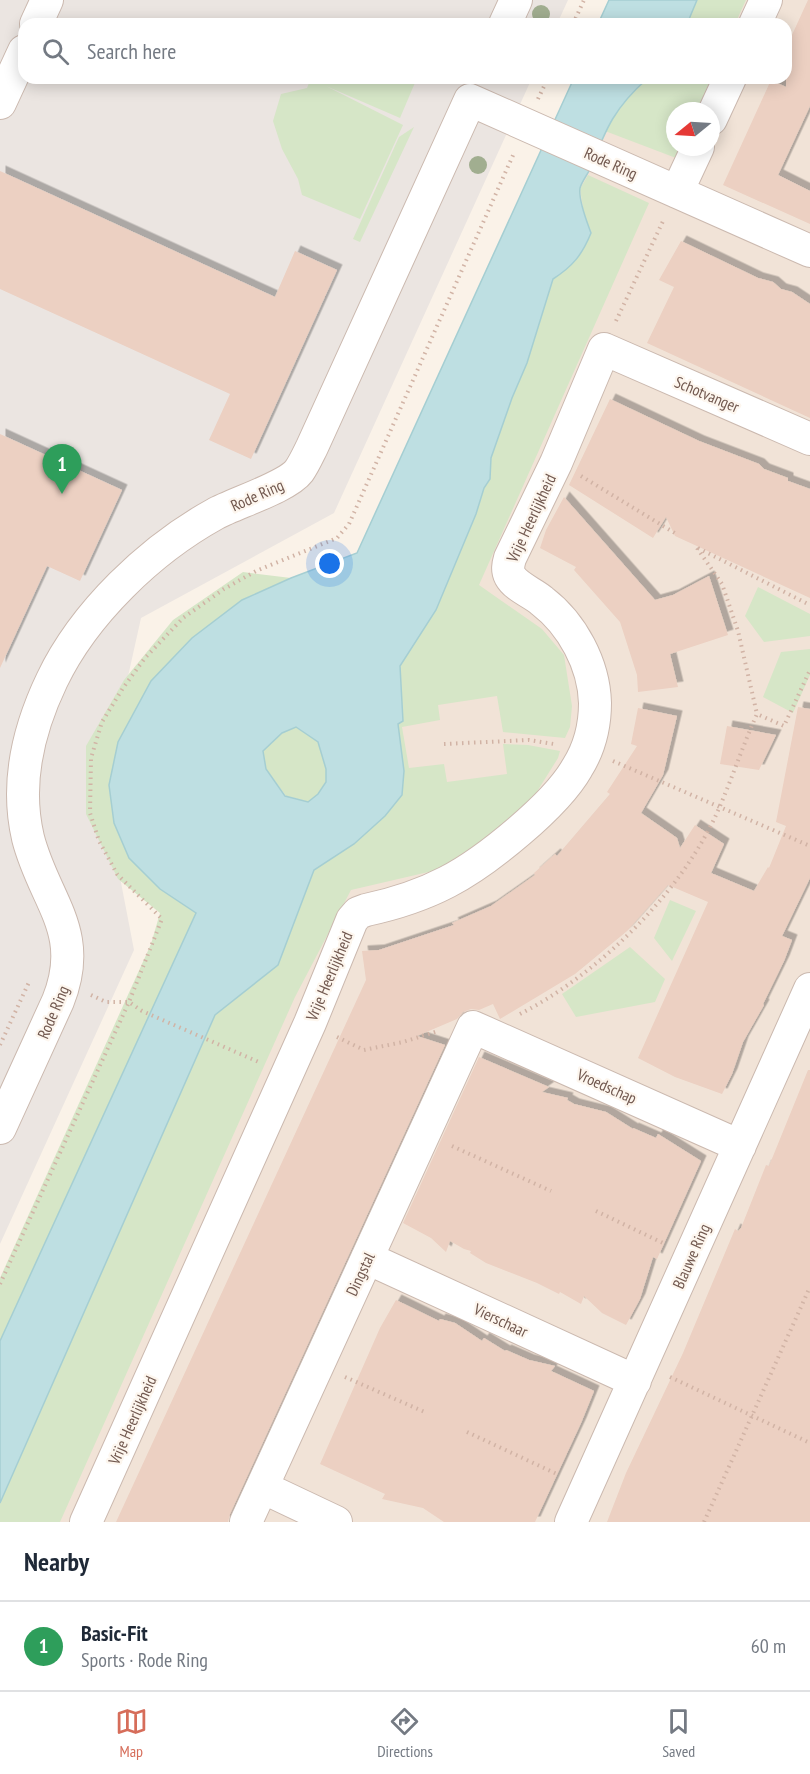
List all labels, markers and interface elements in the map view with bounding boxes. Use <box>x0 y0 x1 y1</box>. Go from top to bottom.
search box <box>18 18 792 84</box>
icon: search <box>39 35 72 68</box>
text: Search here <box>87 37 176 65</box>
north arrow <box>666 102 720 156</box>
street label: Rode Ring <box>581 142 641 184</box>
street label: Schotvanger <box>672 371 743 417</box>
pin: 1 <box>42 444 82 494</box>
street label: Vrije Heerlijkheid <box>501 471 560 566</box>
street label: Rode Ring <box>227 474 287 516</box>
your location <box>315 549 344 578</box>
street label: Vrije Heerlijkheid <box>301 928 357 1025</box>
street label: Rode Ring <box>33 982 73 1042</box>
street label: Vroedschap <box>573 1064 640 1108</box>
street label: Blauwe Ring <box>668 1220 714 1292</box>
street label: Dingstal <box>341 1249 379 1299</box>
street label: Vierschaar <box>470 1298 532 1341</box>
street label: Vrije Heerlijkheid <box>103 1372 160 1468</box>
text: Nearby <box>24 1545 89 1578</box>
text: Basic-Fit <box>81 1619 148 1647</box>
text: 1 <box>39 1633 48 1659</box>
text: 60 m <box>751 1633 786 1659</box>
text: Sports · Rode Ring <box>81 1647 208 1673</box>
tab: Map <box>115 1705 148 1761</box>
tab: Directions <box>377 1705 433 1761</box>
tab: Saved <box>662 1705 695 1761</box>

